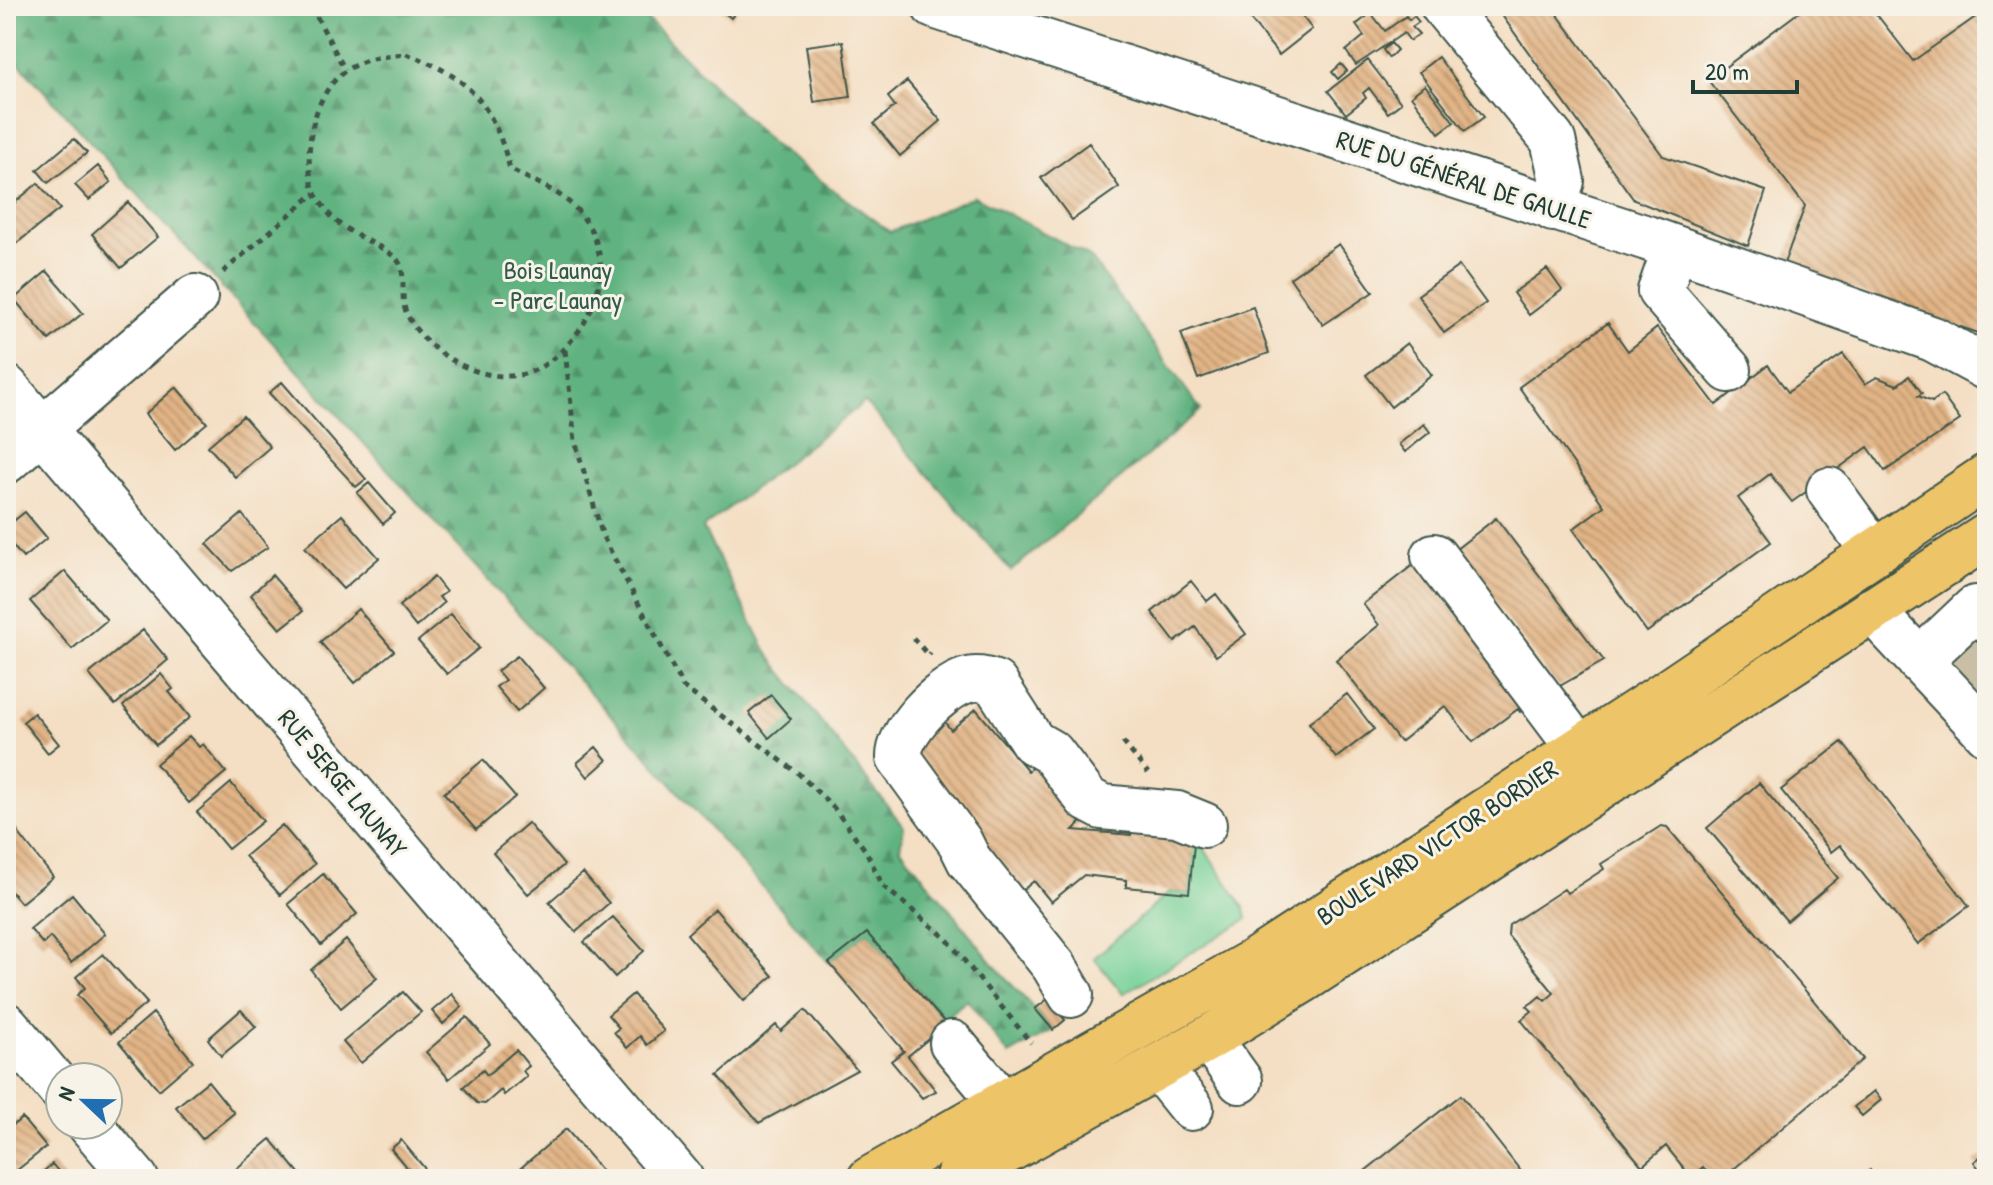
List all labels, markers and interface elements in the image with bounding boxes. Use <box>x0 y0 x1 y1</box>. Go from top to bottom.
scale bar <box>1693 44 1797 94</box>
text: 20 m <box>1705 55 1749 87</box>
street label: RUE DU GÉNÉRAL DE GAULLE <box>1332 121 1596 237</box>
park label: Bois Launay - Parc Launay <box>494 252 622 317</box>
street label: RUE SERGE LAUNAY <box>271 701 416 865</box>
street label: BOULEVARD VICTOR BORDIER <box>1310 751 1565 933</box>
north arrow <box>44 1061 124 1141</box>
text: N <box>49 1082 82 1105</box>

